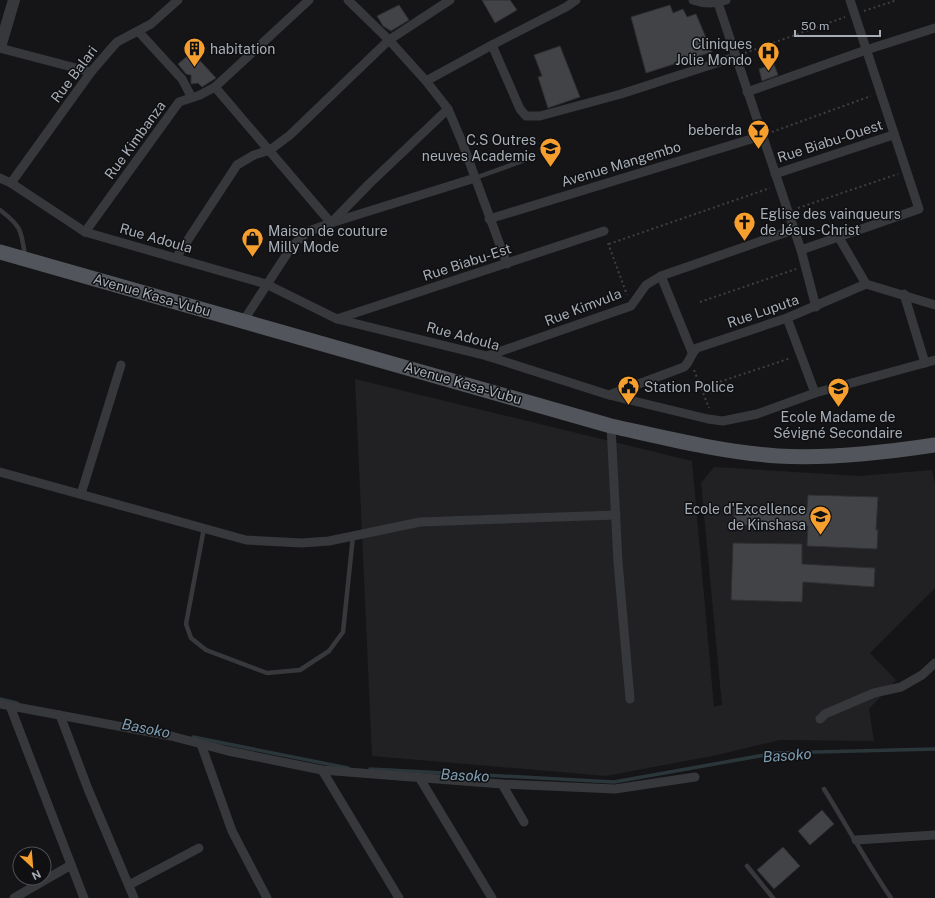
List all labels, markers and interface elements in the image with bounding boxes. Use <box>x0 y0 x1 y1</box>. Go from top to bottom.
scale bar <box>795 12 880 38</box>
text: 50 m <box>801 19 829 33</box>
building icon: habitation <box>182 36 208 69</box>
place label: Cliniques Jolie Mondo <box>675 36 752 68</box>
hospital icon: Cliniques Jolie Mondo <box>755 39 781 72</box>
place label: habitation <box>210 41 275 57</box>
street label: Rue Balari <box>48 43 100 105</box>
street label: Rue Kimbanza <box>101 98 169 182</box>
street label: Rue Biabu-Ouest <box>775 116 885 166</box>
bar icon: beberda <box>745 117 771 150</box>
place label: beberda <box>688 122 742 138</box>
place label: C.S Outres neuves Academie <box>422 132 536 164</box>
school or university icon: C.S Outres neuves Academie <box>538 135 564 168</box>
street label: Avenue Mangembo <box>559 138 683 190</box>
place label: Eglise des vainqueurs de Jésus-Christ <box>760 206 901 238</box>
church icon: Eglise des vainqueurs de Jésus-Christ <box>731 209 757 242</box>
street label: Rue Adoula <box>118 220 194 256</box>
place label: Maison de couture Milly Mode <box>268 223 388 255</box>
shop icon: Maison de couture Milly Mode <box>239 226 265 259</box>
street label: Rue Biabu-Est <box>421 240 513 284</box>
street label: Avenue Kasa-Vubu <box>91 271 213 319</box>
street label: Rue Kimvula <box>542 285 624 329</box>
street label: Rue Luputa <box>725 291 801 331</box>
street label: Rue Adoula <box>425 319 501 353</box>
street label: Avenue Kasa-Vubu <box>402 359 524 407</box>
public building icon: Station Police <box>616 374 642 407</box>
school or university icon: Ecole Madame de Sévigné Secondaire <box>825 376 851 409</box>
place label: Station Police <box>644 379 734 395</box>
place label: Ecole Madame de Sévigné Secondaire <box>773 409 903 441</box>
place label: Ecole d'Excellence de Kinshasa <box>684 501 806 533</box>
school or university icon: Ecole d'Excellence de Kinshasa <box>808 504 834 537</box>
water label: Basoko <box>120 715 172 741</box>
water label: Basoko <box>762 745 812 765</box>
water label: Basoko <box>440 765 490 785</box>
north arrow <box>12 846 52 886</box>
text: N <box>30 868 43 882</box>

